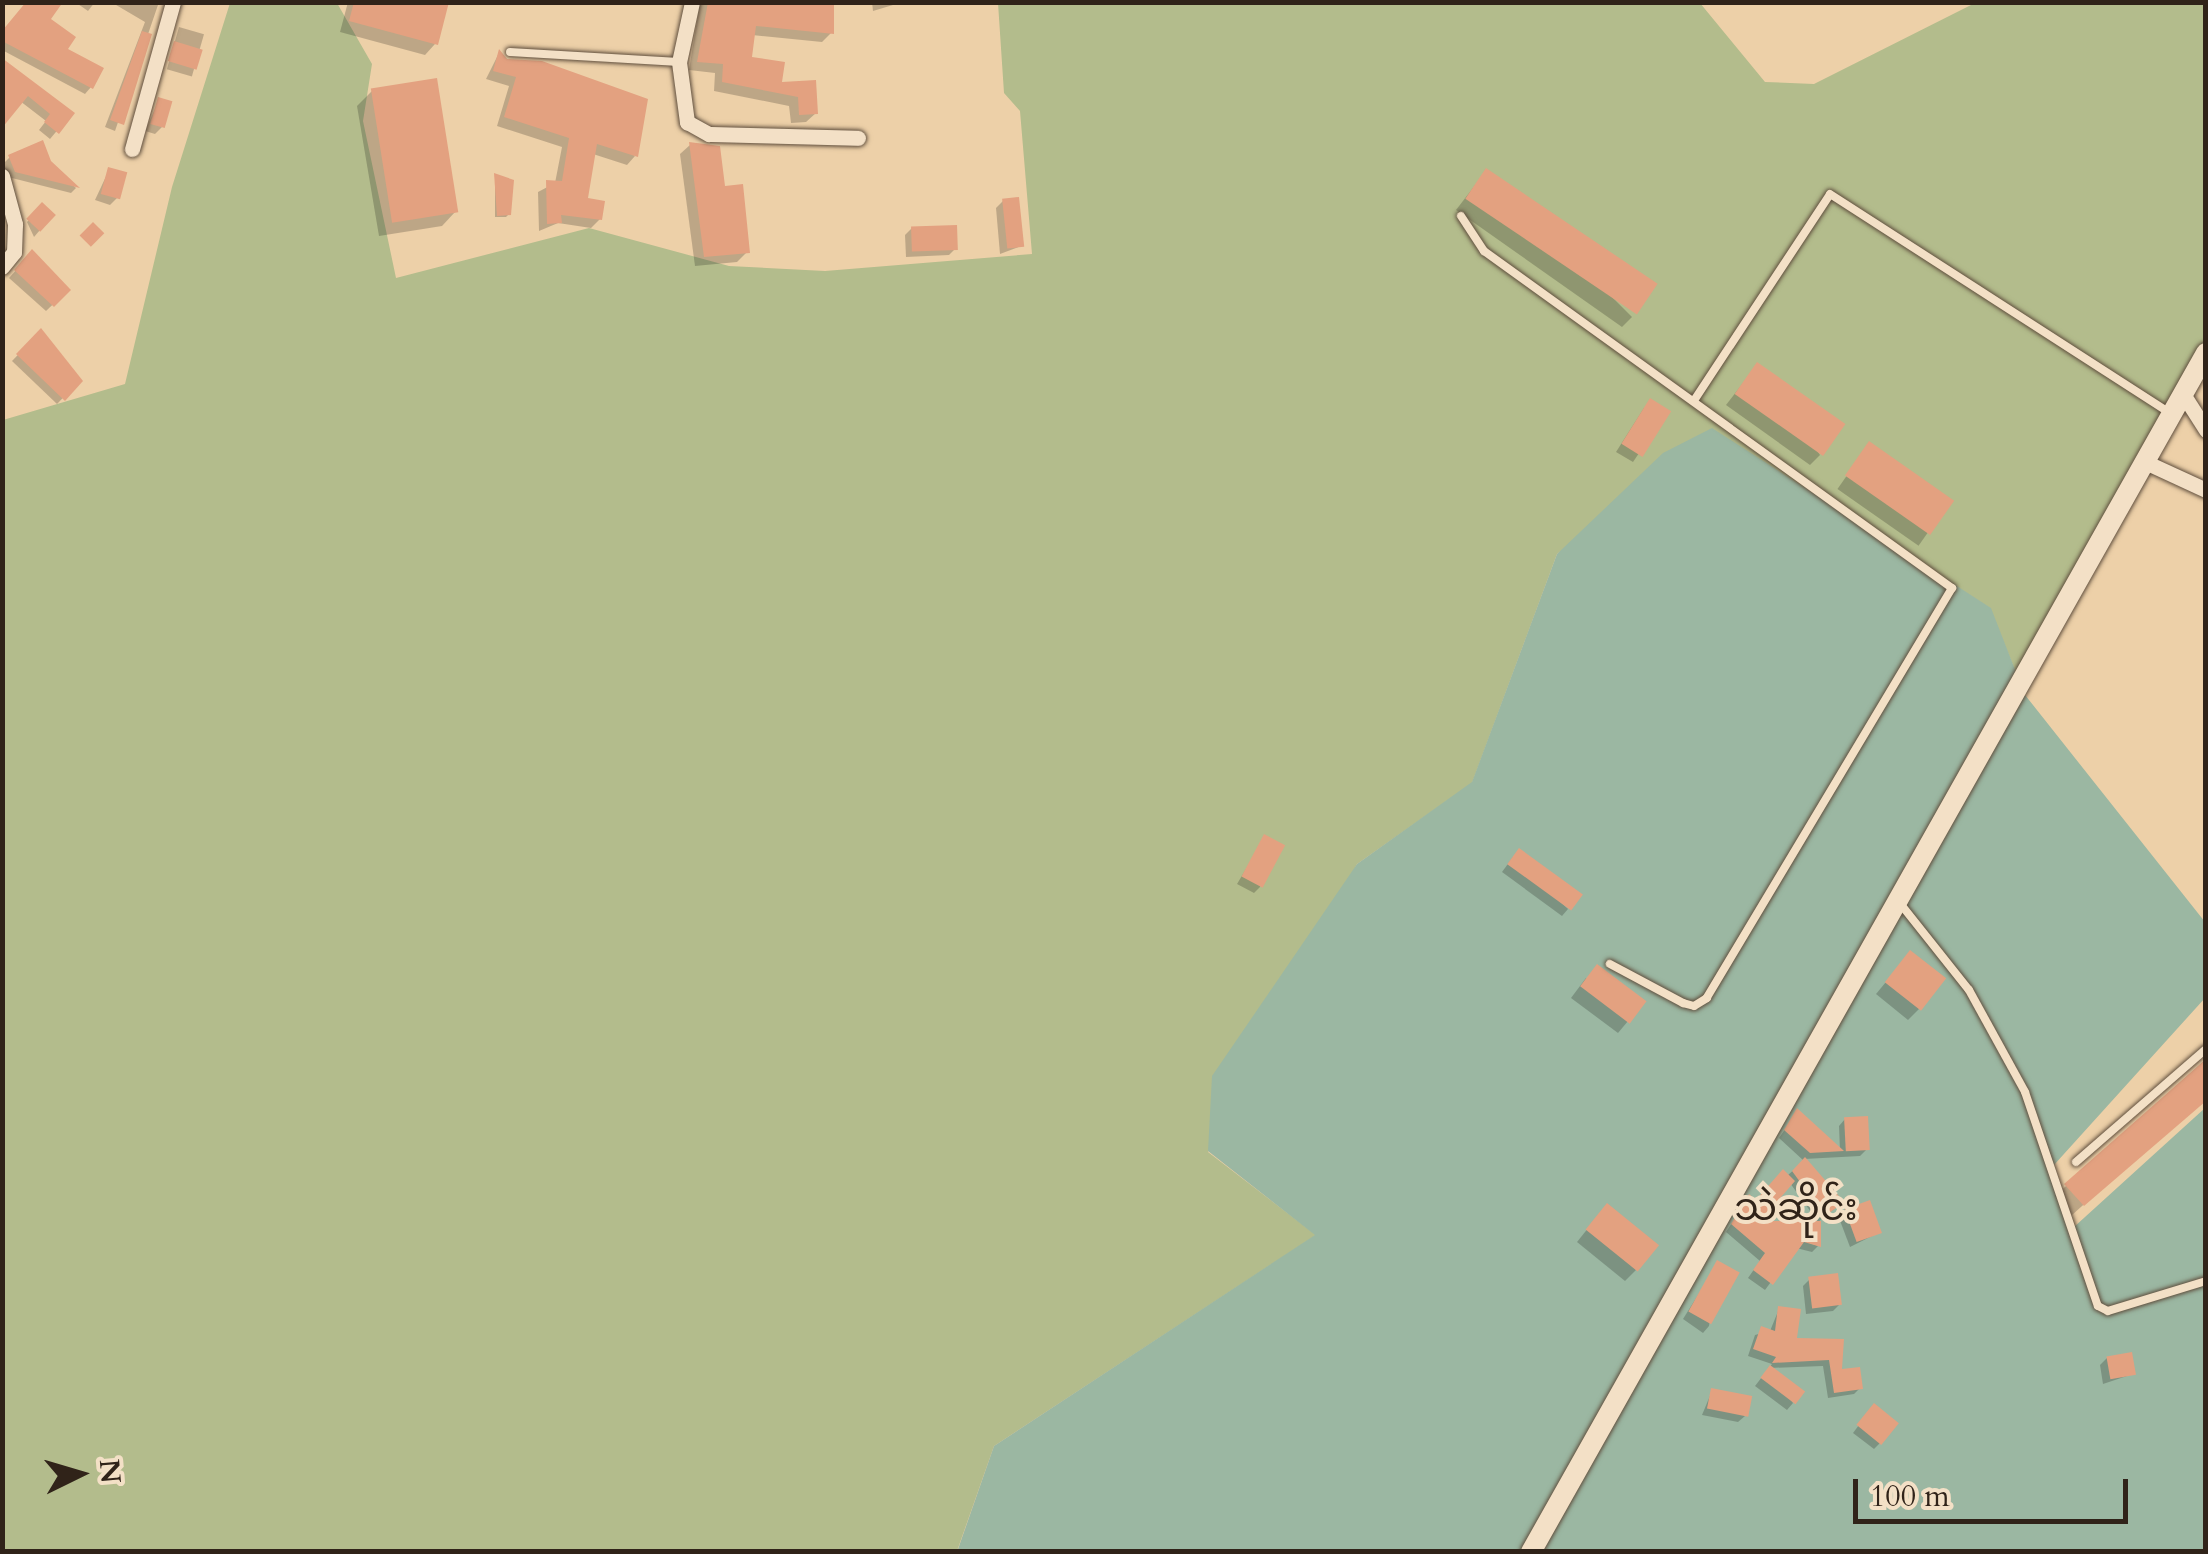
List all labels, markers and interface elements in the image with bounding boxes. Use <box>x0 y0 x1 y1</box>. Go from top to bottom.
district label: သဲဆိုင်း <box>1734 1186 1858 1232</box>
north arrow <box>30 1424 130 1524</box>
text: N <box>90 1458 130 1485</box>
scale bar <box>1858 1459 2133 1521</box>
text: 100 m <box>1870 1476 1950 1517</box>

